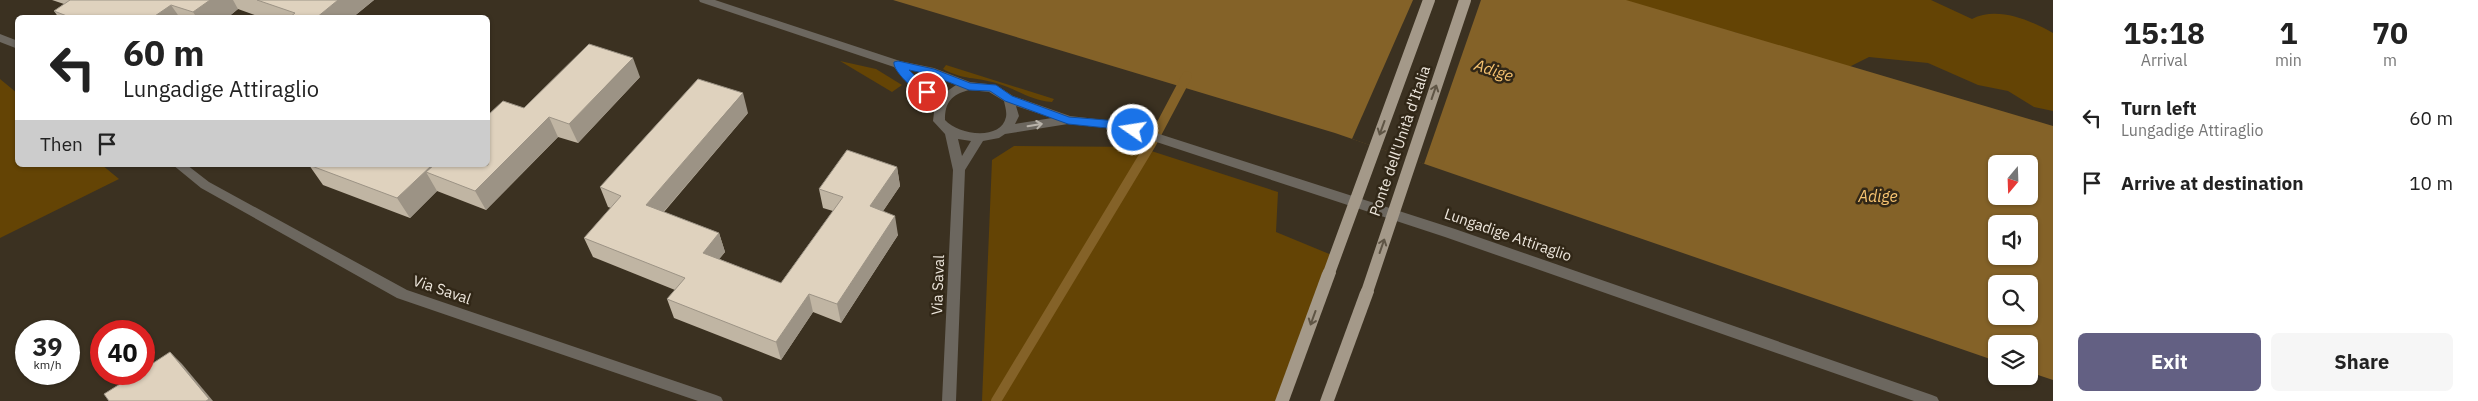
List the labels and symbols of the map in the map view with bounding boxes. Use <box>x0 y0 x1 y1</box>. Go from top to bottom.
water label: Adige <box>1471 54 1516 86</box>
street label: Ponte dell'Unità d'Italia <box>1365 63 1434 219</box>
pin <box>906 71 948 113</box>
one-way arrow <box>1430 85 1439 100</box>
position arrow <box>1106 103 1158 155</box>
one-way arrow <box>1027 120 1043 130</box>
one-way arrow <box>1377 120 1386 135</box>
north arrow <box>1988 155 2038 205</box>
water label: Adige <box>1857 186 1898 206</box>
street label: Lungadige Attiraglio <box>1442 204 1574 265</box>
one-way arrow <box>1378 239 1387 254</box>
street label: Via Saval <box>927 254 948 315</box>
street label: Via Saval <box>411 271 474 308</box>
one-way arrow <box>1308 310 1317 326</box>
speed limit sign: 40 <box>90 320 155 385</box>

